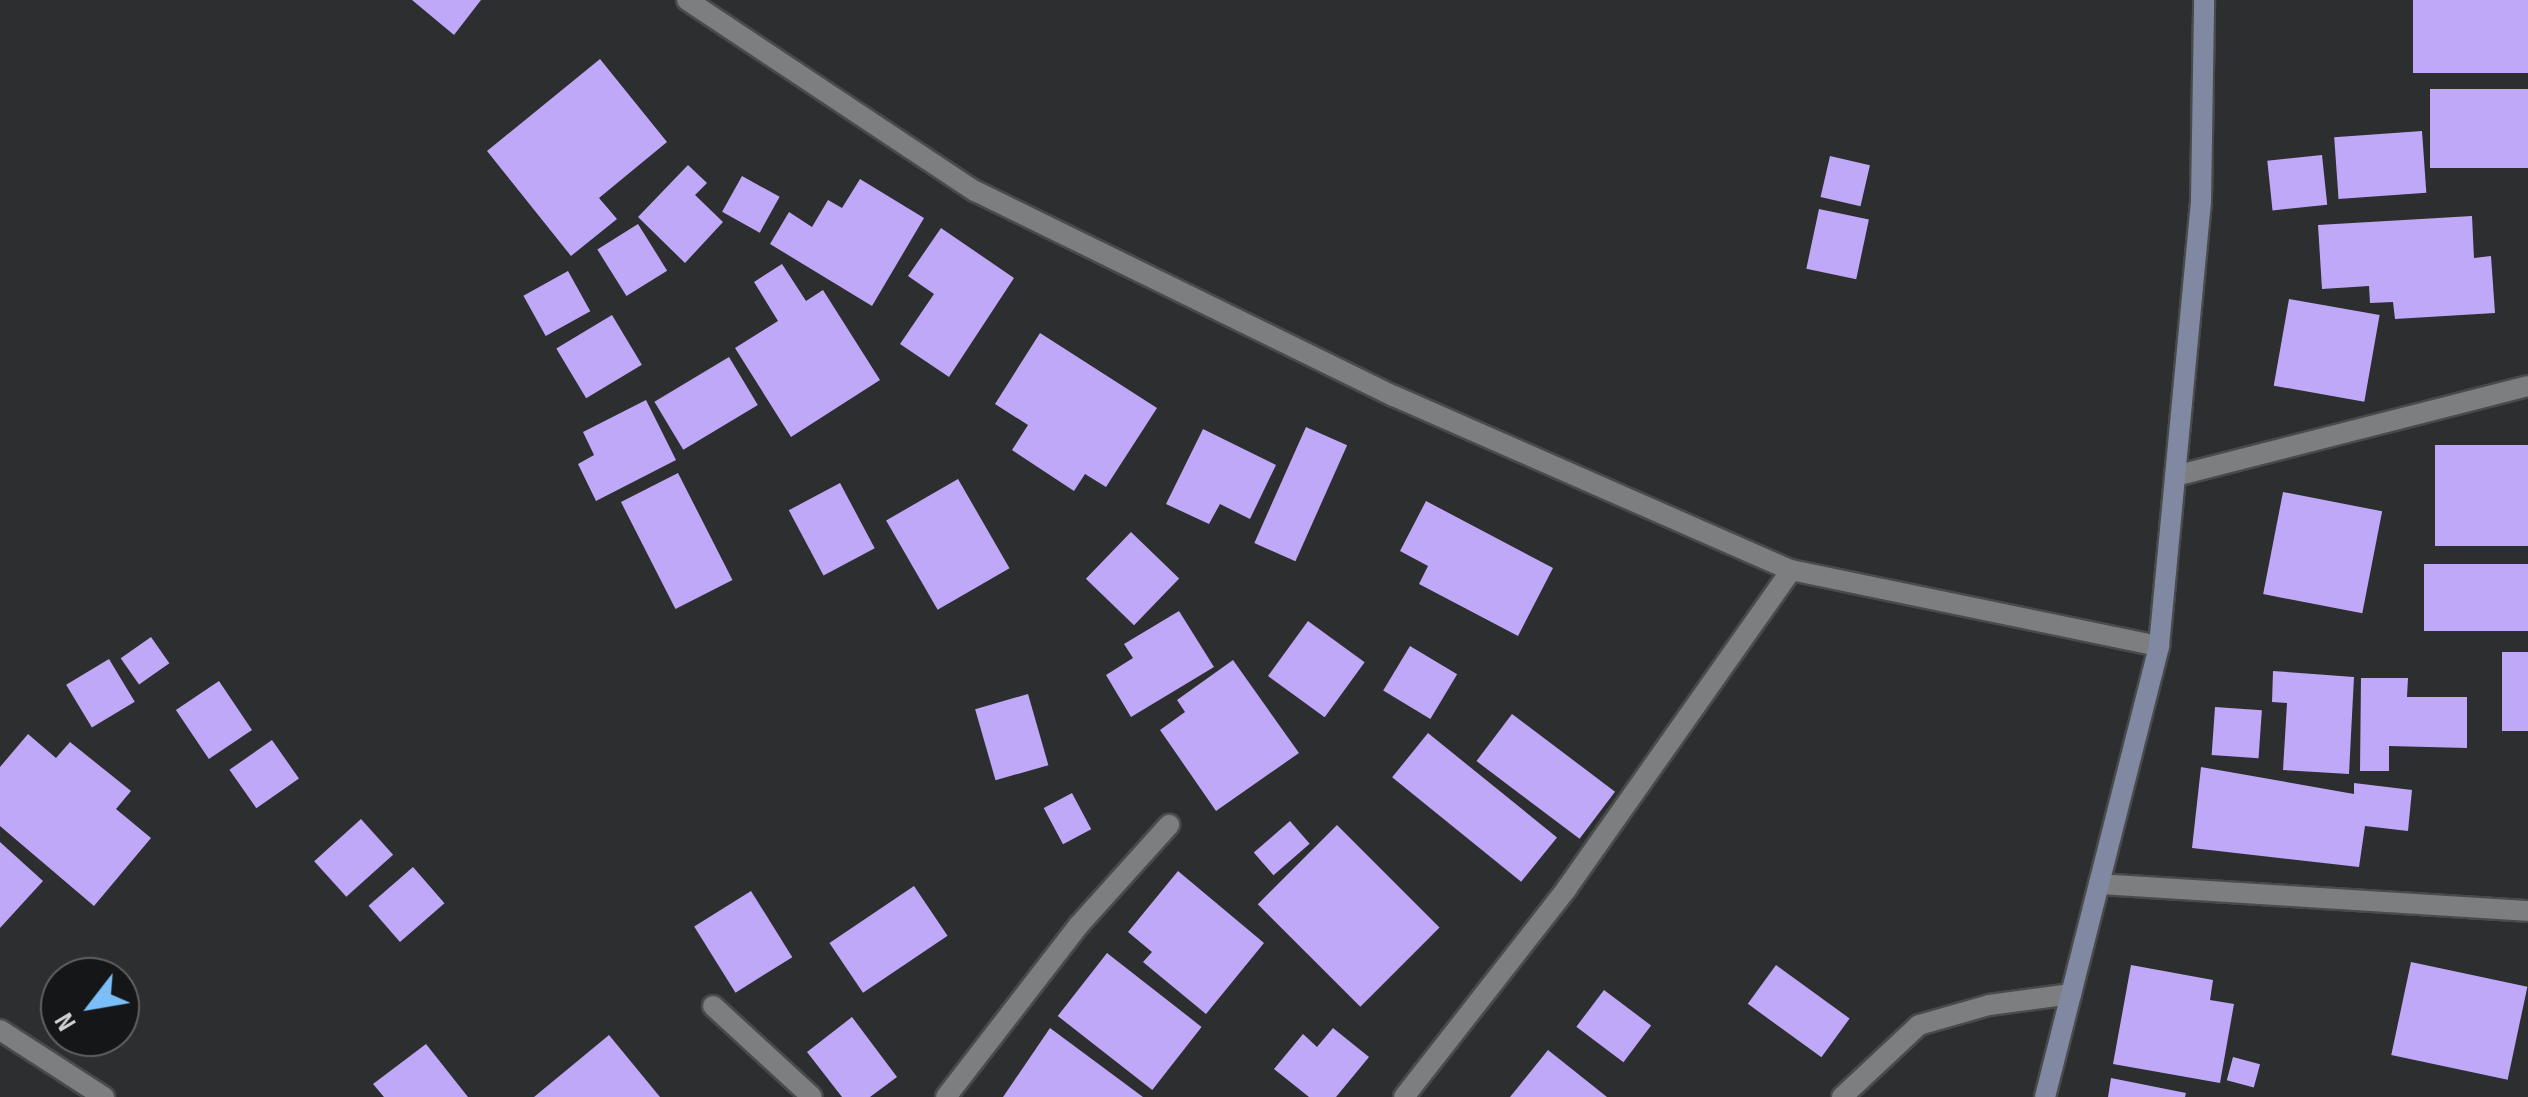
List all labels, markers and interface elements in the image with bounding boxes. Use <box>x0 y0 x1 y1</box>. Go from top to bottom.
north arrow <box>40 957 140 1057</box>
text: N <box>48 1007 84 1037</box>

